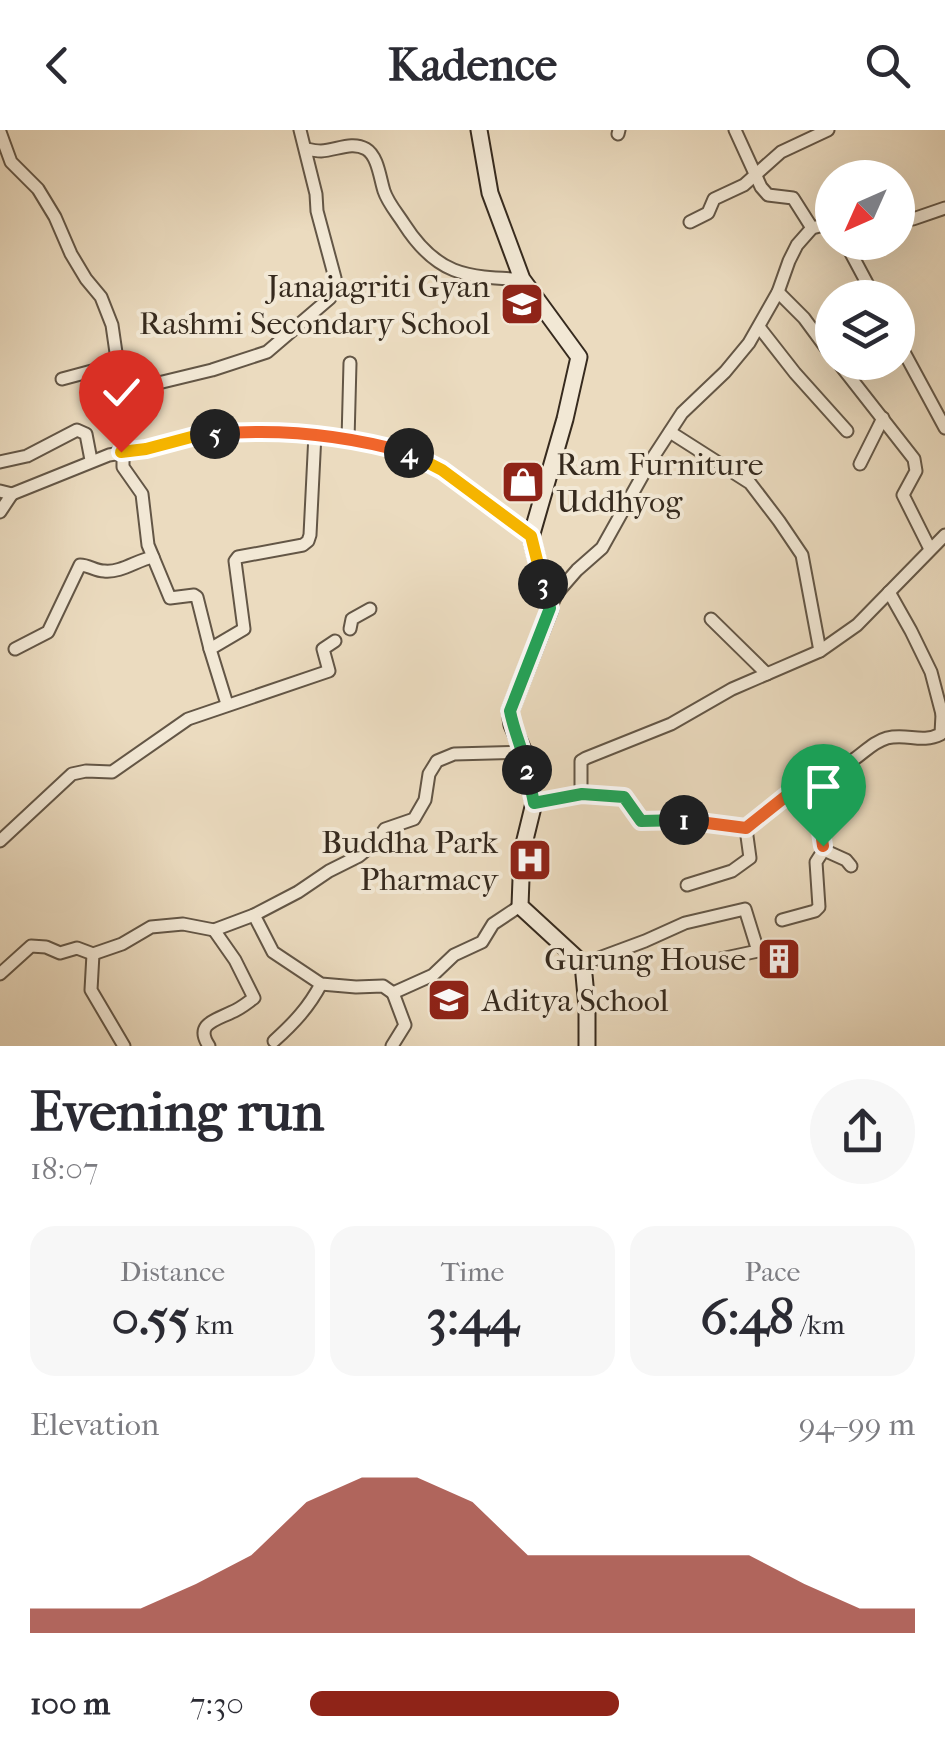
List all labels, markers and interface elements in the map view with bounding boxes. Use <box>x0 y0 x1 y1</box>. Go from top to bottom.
icon: back <box>30 38 85 93</box>
icon: search <box>860 38 915 93</box>
text: Kadence <box>388 39 557 92</box>
north arrow <box>815 160 915 260</box>
map controls <box>815 160 915 380</box>
place label: Janajagriti Gyan Rashmi Secondary School <box>139 268 490 342</box>
button: layers <box>815 280 915 380</box>
school or university icon: Janajagriti Gyan Rashmi Secondary School <box>499 281 545 327</box>
pin <box>79 350 164 453</box>
icon: check <box>94 365 149 420</box>
pin: 5 <box>190 409 240 459</box>
text: 5 <box>209 417 221 450</box>
pin: 4 <box>384 428 434 478</box>
text: 4 <box>401 436 417 469</box>
place label: Ram Furniture Uddhyog <box>556 446 764 520</box>
shop icon: Ram Furniture Uddhyog <box>500 459 546 505</box>
pin: 3 <box>518 559 568 609</box>
text: 3 <box>537 567 549 600</box>
pin <box>781 744 866 847</box>
pin: 2 <box>502 745 552 795</box>
text: 2 <box>520 753 534 786</box>
icon: arrive <box>796 759 851 814</box>
pin: 1 <box>659 795 709 845</box>
text: 1 <box>679 803 689 836</box>
place label: Buddha Park Pharmacy <box>321 824 499 898</box>
hospital icon: Buddha Park Pharmacy <box>507 837 553 883</box>
building icon: Gurung House <box>756 936 802 982</box>
place label: Gurung House <box>544 941 746 978</box>
school or university icon: Aditya School <box>426 977 472 1023</box>
place label: Aditya School <box>480 982 669 1019</box>
button: share <box>810 1079 915 1184</box>
text: Evening run <box>30 1080 324 1144</box>
text: 18:07 <box>30 1150 98 1187</box>
text: Distance <box>120 1255 225 1288</box>
text: Time <box>441 1255 504 1288</box>
text: Pace <box>745 1255 800 1288</box>
text: 0.55 <box>112 1288 190 1347</box>
text: 3:44 <box>427 1288 518 1347</box>
text: 6:48 <box>700 1288 794 1347</box>
text: km <box>190 1308 233 1341</box>
text: /km <box>794 1308 845 1341</box>
text: Elevation <box>30 1406 159 1443</box>
text: 94–99 m <box>799 1406 915 1443</box>
text: 100 m <box>30 1685 110 1722</box>
text: 7:30 <box>190 1685 244 1722</box>

